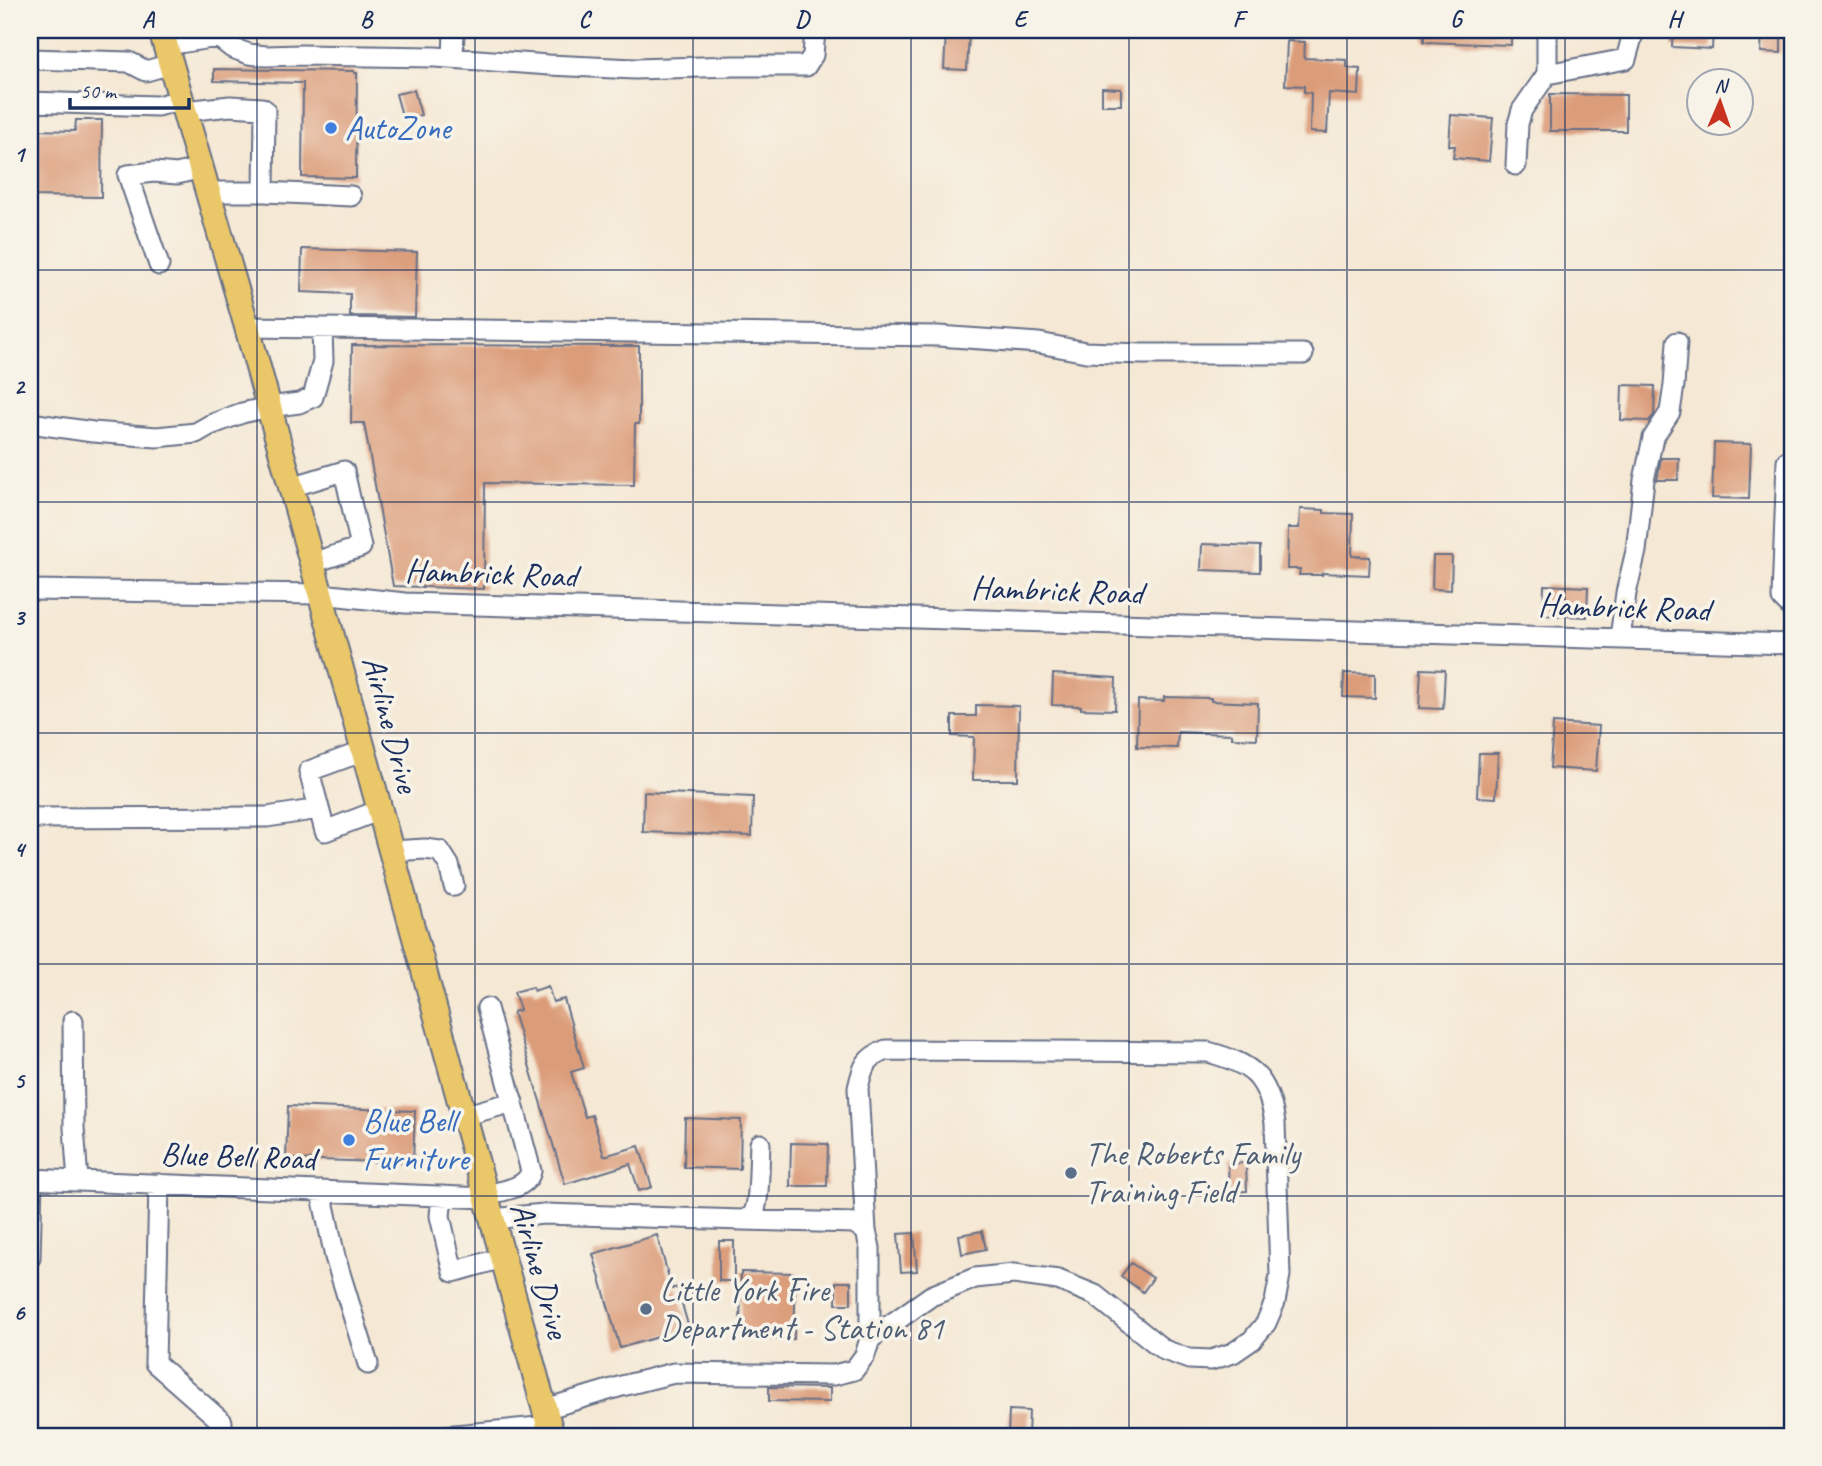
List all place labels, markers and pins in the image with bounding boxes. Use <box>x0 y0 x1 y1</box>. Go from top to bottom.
place label: AutoZone <box>345 107 453 149</box>
marker: AutoZone <box>323 120 339 136</box>
place label: Blue Bell Furniture <box>363 1100 471 1180</box>
marker: Blue Bell Furniture <box>341 1132 357 1148</box>
place label: The Roberts Family Training Field <box>1085 1133 1303 1213</box>
marker: The Roberts Family Training Field <box>1063 1165 1079 1181</box>
place label: Little York Fire Department - Station 81 <box>660 1269 946 1349</box>
marker: Little York Fire Department - Station 81 <box>638 1301 654 1317</box>

